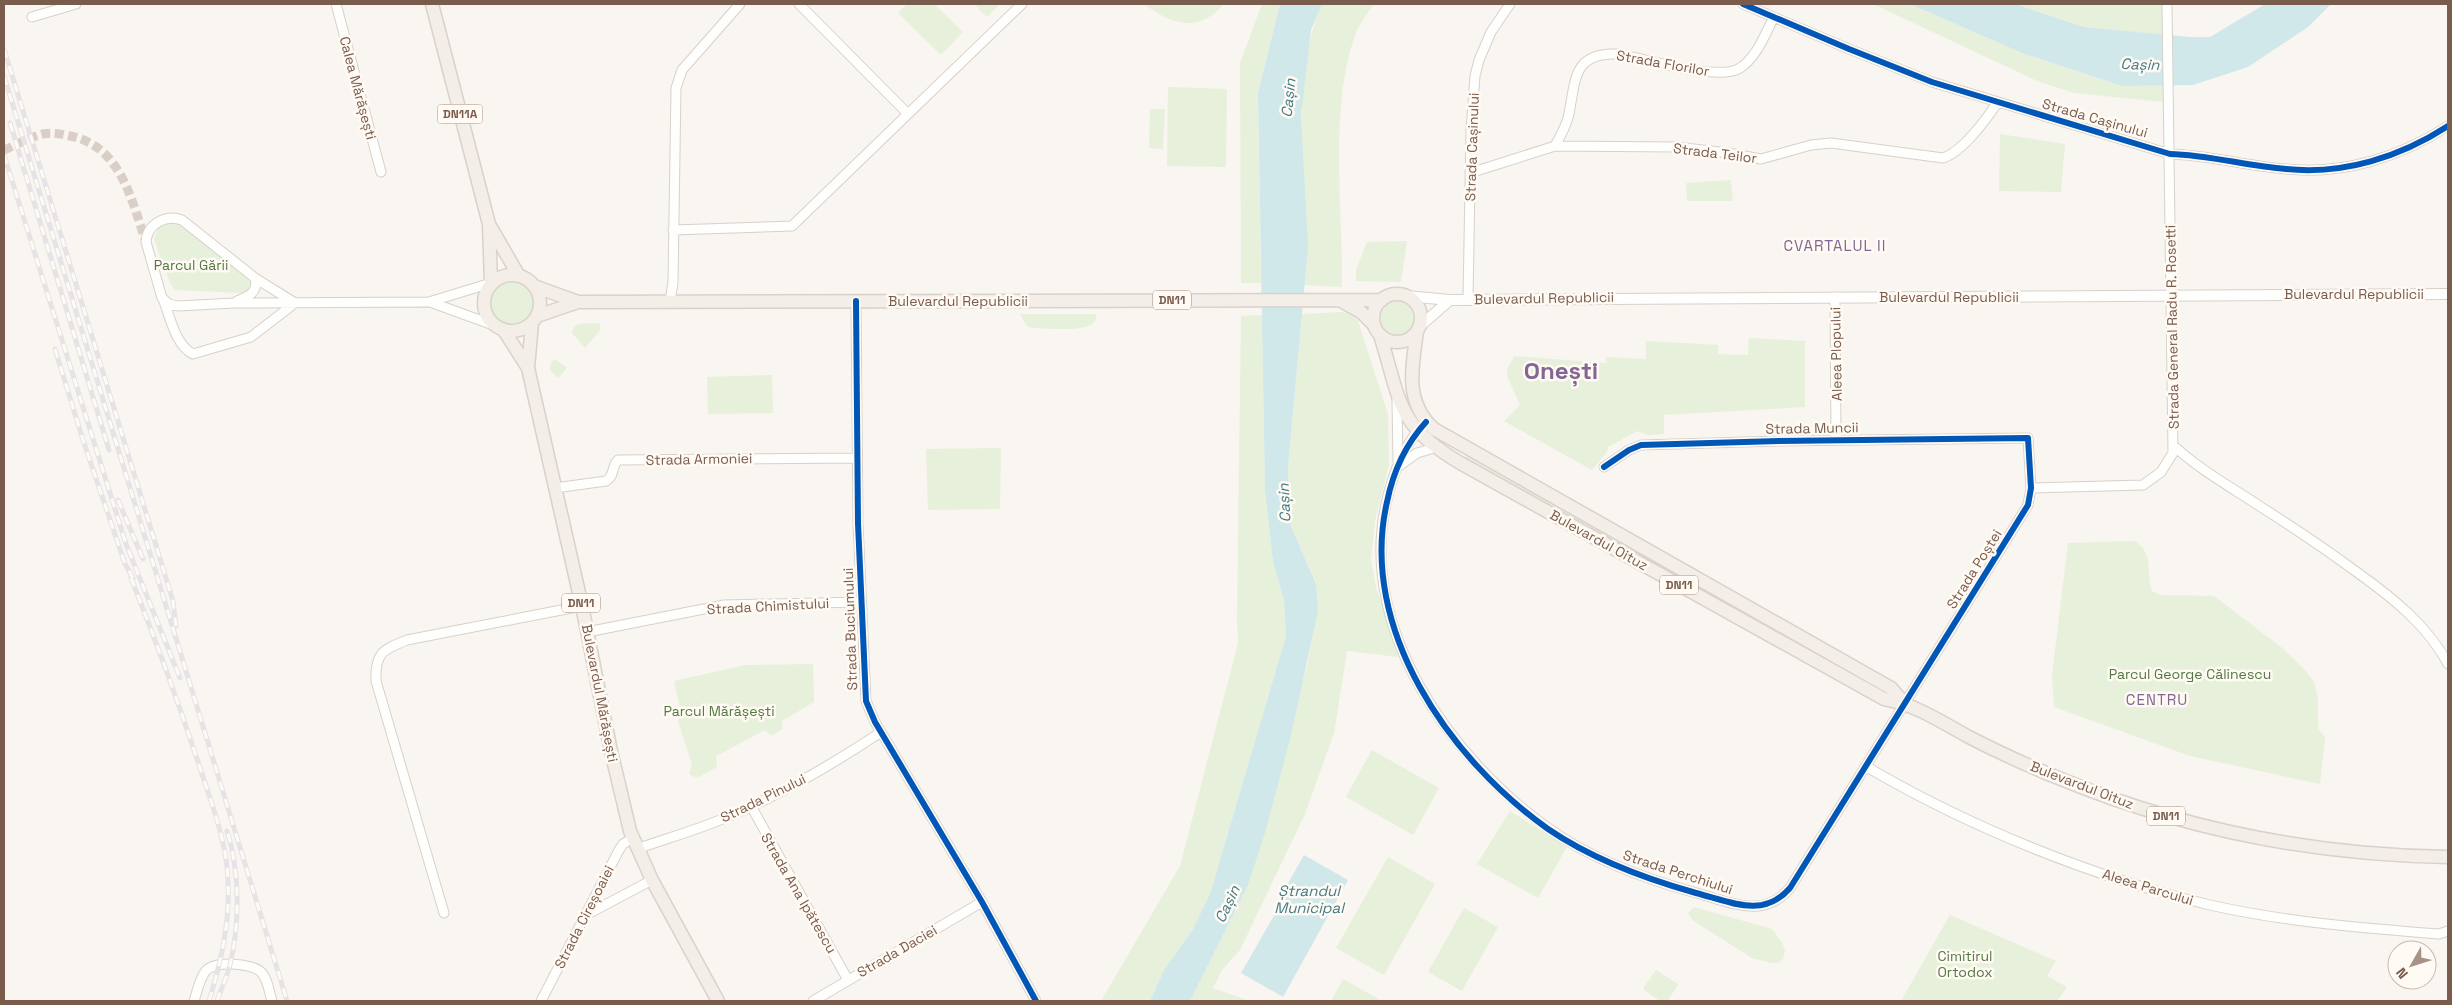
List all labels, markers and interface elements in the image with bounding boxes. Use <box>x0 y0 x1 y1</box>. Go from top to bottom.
street label: Calea Mărășești <box>336 34 380 142</box>
street label: Strada Florilor <box>1615 46 1711 80</box>
water label: Cașin <box>2120 54 2161 74</box>
water label: Cașin <box>1277 77 1300 118</box>
street label: Strada Cașinului <box>1461 92 1483 202</box>
street label: Strada Cașinului <box>2040 94 2150 142</box>
road number: DN11A <box>438 105 482 124</box>
street label: Strada Teilor <box>1672 139 1758 167</box>
street label: Strada General Radu R. Rosetti <box>2161 225 2183 429</box>
district label: CVARTALUL II <box>1784 236 1886 255</box>
park label: Parcul Gării <box>154 256 228 274</box>
street label: Bulevardul Republicii <box>2284 285 2424 303</box>
street label: Bulevardul Republicii <box>1474 288 1614 308</box>
street label: Bulevardul Republicii <box>1879 288 2019 306</box>
road number: DN11 <box>1153 290 1191 310</box>
street label: Bulevardul Republicii <box>888 292 1028 310</box>
street label: Aleea Plopului <box>1826 307 1846 401</box>
district label: Onești <box>1524 355 1598 387</box>
street label: Strada Muncii <box>1765 418 1859 438</box>
street label: Strada Armoniei <box>645 449 753 469</box>
water label: Cașin <box>1273 482 1295 523</box>
street label: Bulevardul Oituz <box>1547 506 1651 574</box>
street label: Strada Poștei <box>1942 526 2006 612</box>
street label: Strada Buciumului <box>839 567 861 691</box>
road number: DN11 <box>1660 576 1698 594</box>
road number: DN11 <box>562 594 600 612</box>
street label: Strada Chimistului <box>706 594 830 618</box>
street label: Bulevardul Mărășești <box>578 622 622 764</box>
park label: Parcul George Călinescu <box>2109 665 2271 683</box>
district label: CENTRU <box>2126 690 2188 709</box>
park label: Parcul Mărășești <box>663 702 775 720</box>
street label: Bulevardul Oituz <box>2028 757 2136 813</box>
street label: Strada Pinului <box>717 770 809 826</box>
road number: DN11 <box>2147 806 2185 826</box>
street label: Strada Ana Ipătescu <box>757 829 841 957</box>
street label: Strada Perchiului <box>1621 846 1735 898</box>
street label: Strada Cireșoaiei <box>550 862 618 972</box>
street label: Aleea Parcului <box>2100 865 2196 909</box>
water label: Ștrandul Municipal <box>1274 881 1346 917</box>
water label: Cașin <box>1210 882 1244 926</box>
street label: Strada Daciei <box>854 921 940 981</box>
north arrow <box>2387 940 2437 990</box>
park label: Cimitirul Ortodox <box>1937 947 1993 981</box>
text: N <box>2392 964 2412 982</box>

